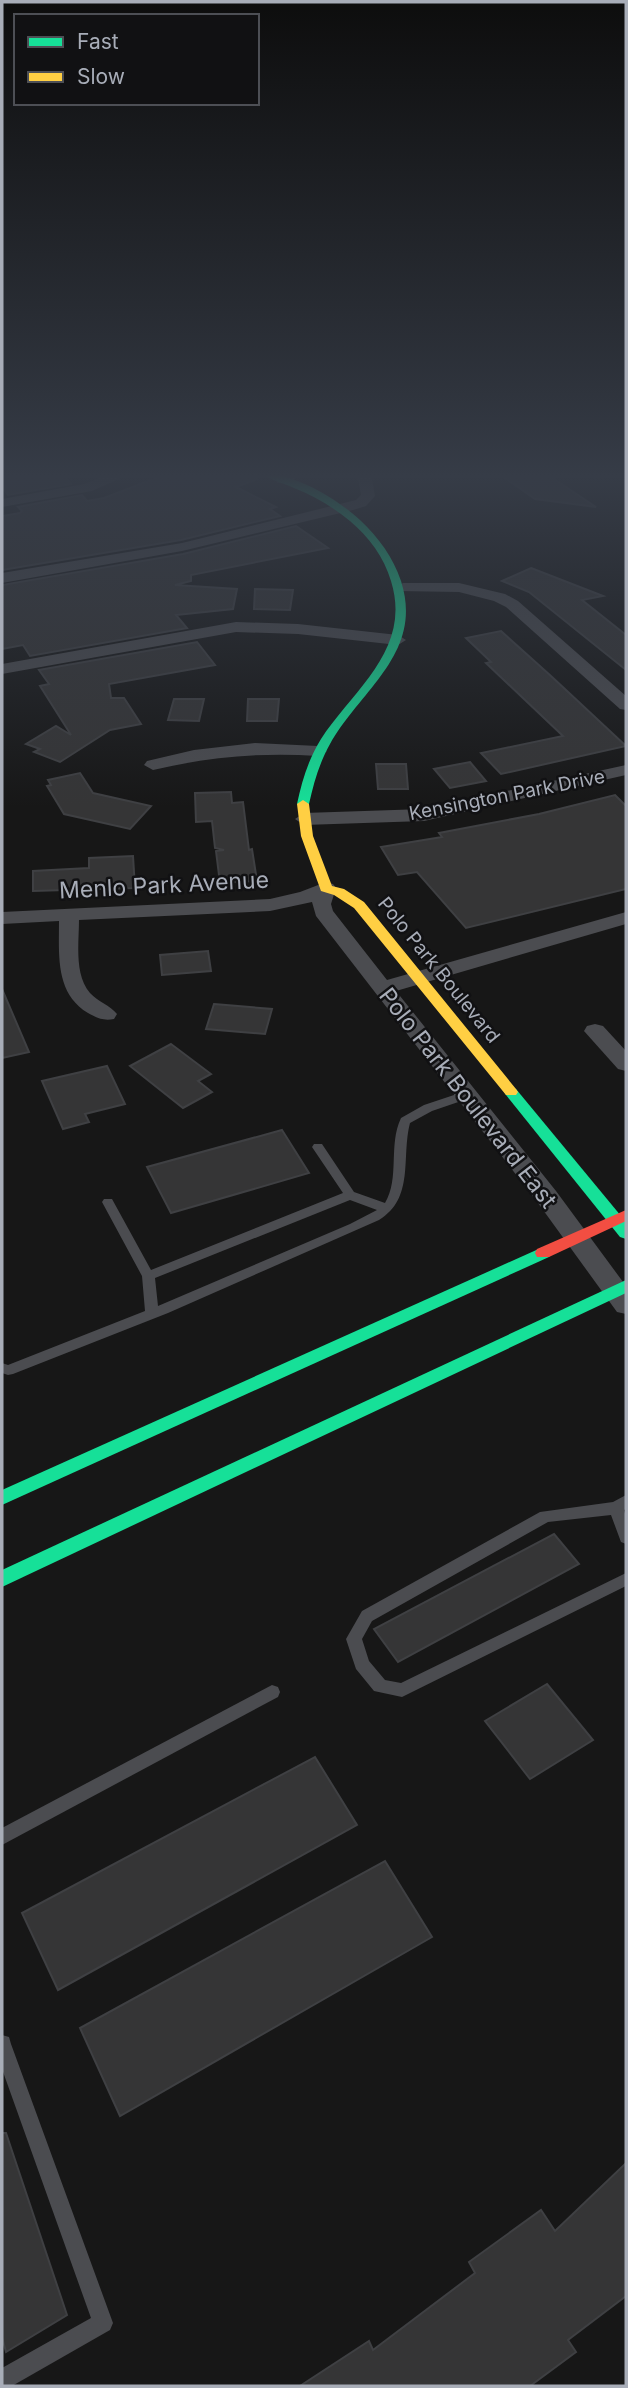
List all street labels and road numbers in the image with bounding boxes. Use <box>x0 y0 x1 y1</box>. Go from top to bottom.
street label: Kensington Park Drive <box>407 765 607 825</box>
street label: Menlo Park Avenue <box>58 866 270 904</box>
street label: Polo Park Boulevard <box>373 892 505 1048</box>
street label: Polo Park Boulevard East <box>373 982 563 1214</box>

